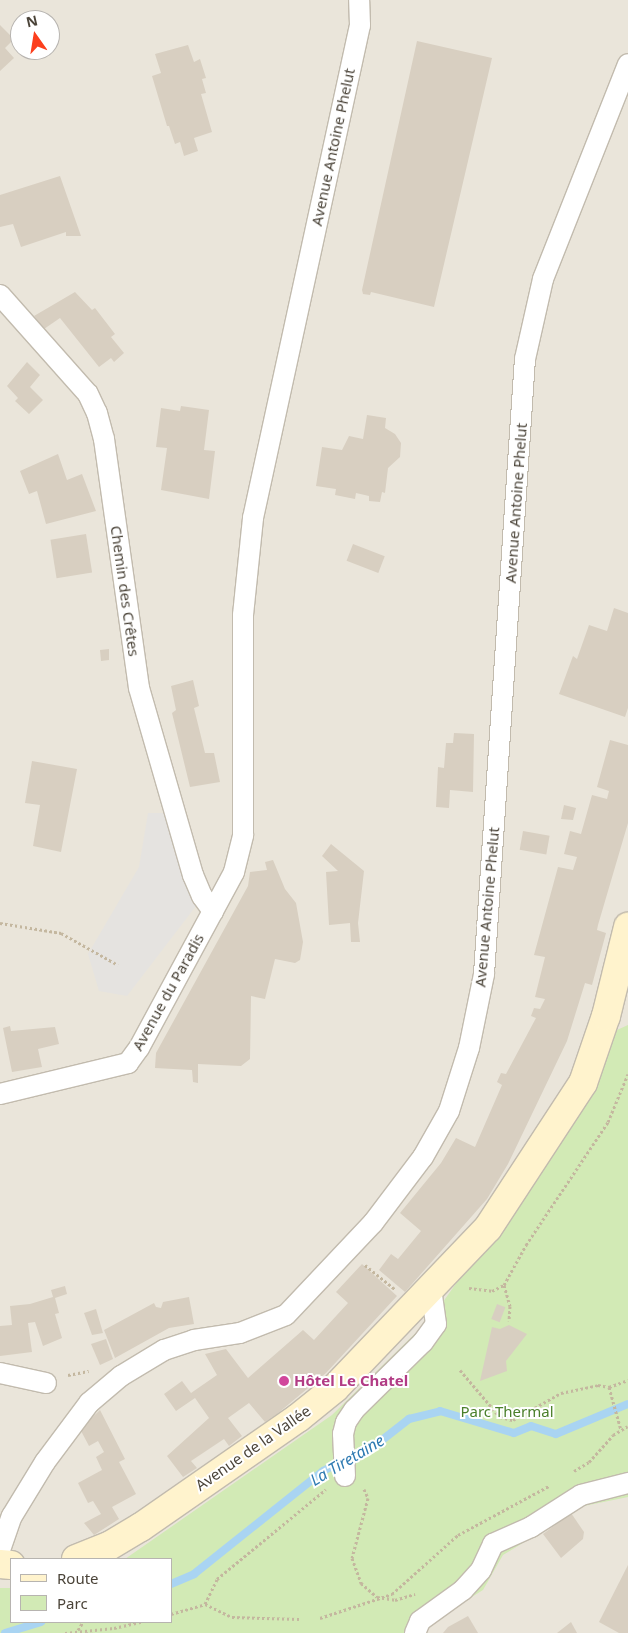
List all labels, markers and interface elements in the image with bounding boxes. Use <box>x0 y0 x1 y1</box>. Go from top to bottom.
north arrow <box>10 10 60 60</box>
text: N <box>24 10 39 31</box>
street label: Avenue Antoine Phelut <box>307 67 359 227</box>
street label: Avenue Antoine Phelut <box>501 422 531 584</box>
street label: Chemin des Crêtes <box>107 524 143 658</box>
street label: Avenue Antoine Phelut <box>471 826 503 988</box>
street label: Avenue du Paradis <box>128 930 208 1054</box>
place label: Hôtel Le Chatel <box>294 1372 408 1390</box>
marker: Hôtel Le Chatel <box>278 1375 290 1387</box>
street label: Avenue de la Vallée <box>192 1402 314 1494</box>
park label: Parc Thermal <box>460 1403 554 1421</box>
water label: La Tiretaine <box>307 1430 387 1490</box>
legend <box>10 1558 172 1623</box>
text: Route <box>57 1568 99 1588</box>
text: Parc <box>57 1593 88 1613</box>

